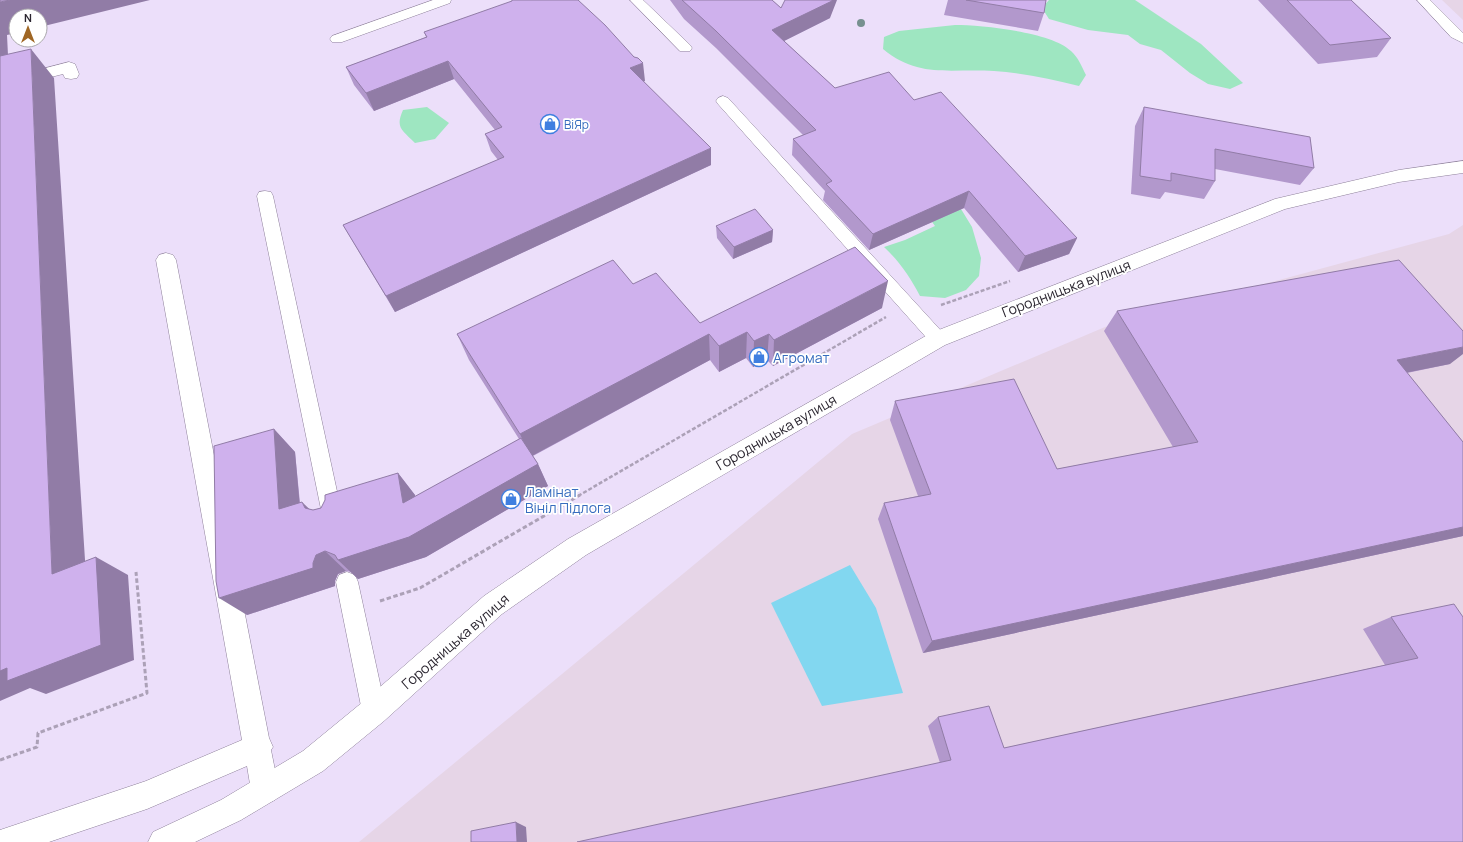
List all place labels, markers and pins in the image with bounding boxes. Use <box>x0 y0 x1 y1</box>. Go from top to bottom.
shop icon: ВіЯр <box>539 113 561 135</box>
place label: ВіЯр <box>564 116 589 133</box>
shop icon: Агромат <box>748 346 770 368</box>
place label: Агромат <box>773 348 830 367</box>
place label: Ламінат Вініл Підлога <box>525 482 611 517</box>
shop icon: Ламінат Вініл Підлога <box>500 488 522 510</box>

